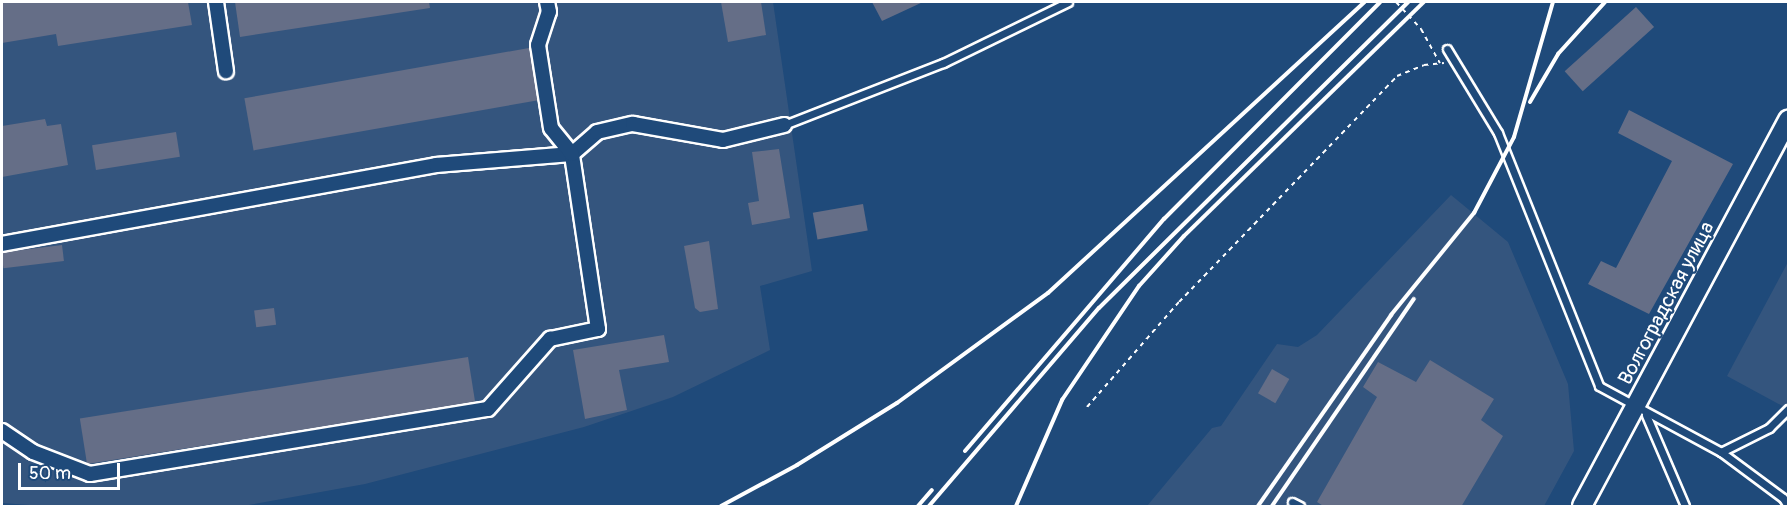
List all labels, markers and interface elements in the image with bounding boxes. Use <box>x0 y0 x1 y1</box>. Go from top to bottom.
street label: Волгоградская улица <box>1613 217 1719 389</box>
scale bar <box>21 451 123 489</box>
text: 50 m <box>29 462 71 485</box>

